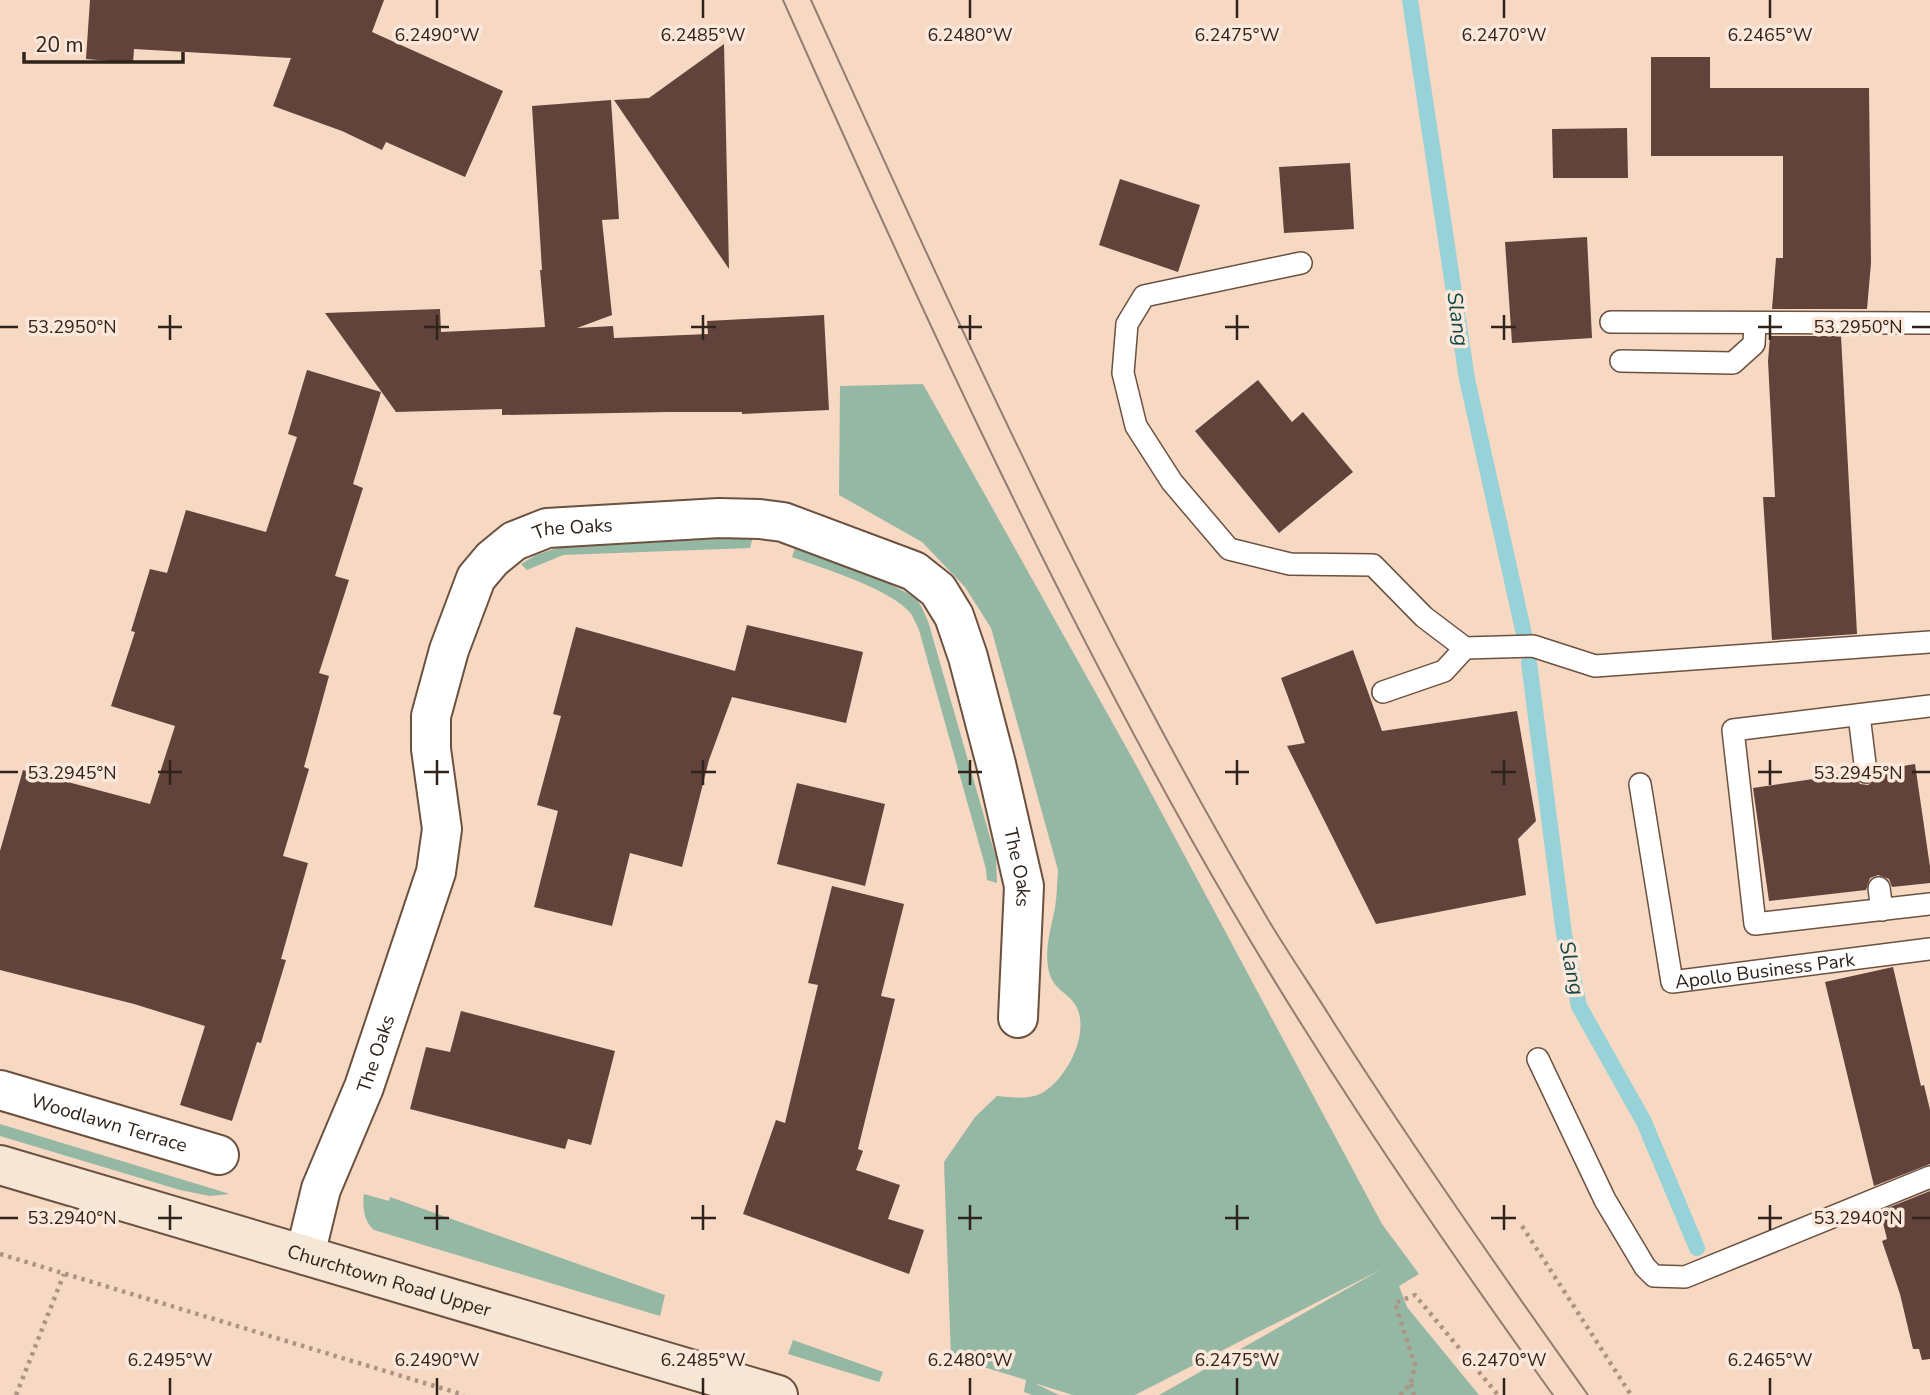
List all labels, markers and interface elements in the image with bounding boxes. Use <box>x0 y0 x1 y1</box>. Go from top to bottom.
scale bar <box>24 21 184 65</box>
text: 6.2490°W <box>395 23 480 47</box>
text: 6.2485°W <box>661 23 746 47</box>
text: 6.2480°W <box>928 23 1013 47</box>
text: 6.2475°W <box>1195 23 1280 47</box>
text: 6.2470°W <box>1462 23 1547 47</box>
text: 6.2465°W <box>1728 23 1813 47</box>
text: 20 m <box>35 31 84 59</box>
water label: Slang <box>1440 290 1476 348</box>
text: 53.2950°N <box>28 315 116 339</box>
text: 53.2950°N <box>1814 315 1902 339</box>
street label: The Oaks <box>529 512 613 546</box>
text: 53.2945°N <box>28 761 116 785</box>
text: 53.2945°N <box>1814 761 1902 785</box>
street label: The Oaks <box>997 825 1036 908</box>
water label: Slang <box>1553 938 1591 998</box>
street label: Apollo Business Park <box>1673 947 1857 996</box>
street label: The Oaks <box>351 1012 401 1096</box>
street label: Woodlawn Terrace <box>28 1088 190 1159</box>
text: 53.2940°N <box>28 1206 116 1230</box>
text: 53.2940°N <box>1814 1206 1902 1230</box>
street label: Churchtown Road Upper <box>284 1239 494 1324</box>
text: 6.2495°W <box>128 1348 213 1372</box>
text: 6.2490°W <box>395 1348 480 1372</box>
text: 6.2485°W <box>661 1348 746 1372</box>
text: 6.2480°W <box>928 1348 1013 1372</box>
text: 6.2475°W <box>1195 1348 1280 1372</box>
text: 6.2470°W <box>1462 1348 1547 1372</box>
text: 6.2465°W <box>1728 1348 1813 1372</box>

